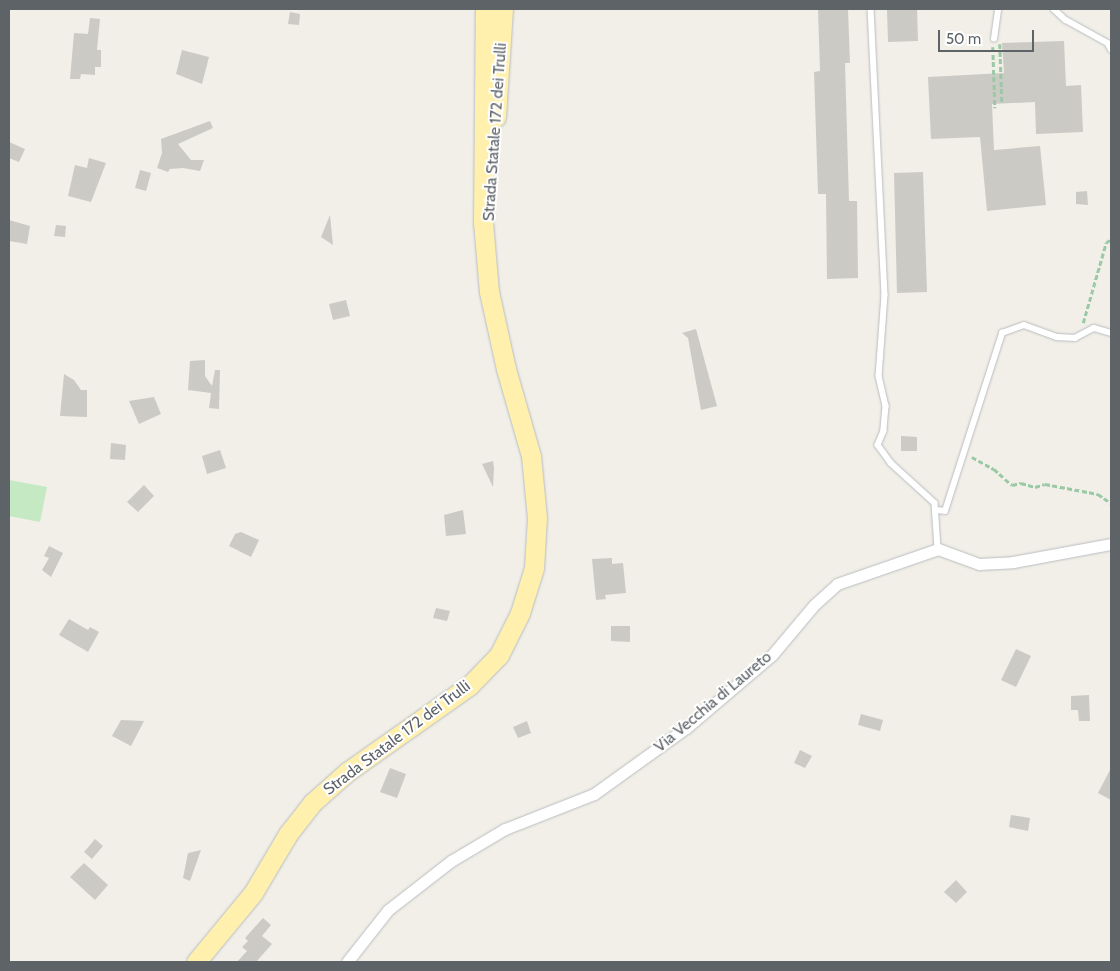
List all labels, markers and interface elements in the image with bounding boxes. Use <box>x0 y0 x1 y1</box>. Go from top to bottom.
scale bar <box>940 20 1036 52</box>
text: 50 m <box>946 30 981 48</box>
street label: Strada Statale 172 dei Trulli <box>479 42 511 222</box>
street label: Via Vecchia di Laureto <box>651 647 775 757</box>
street label: Strada Statale 172 dei Trulli <box>320 677 474 799</box>

